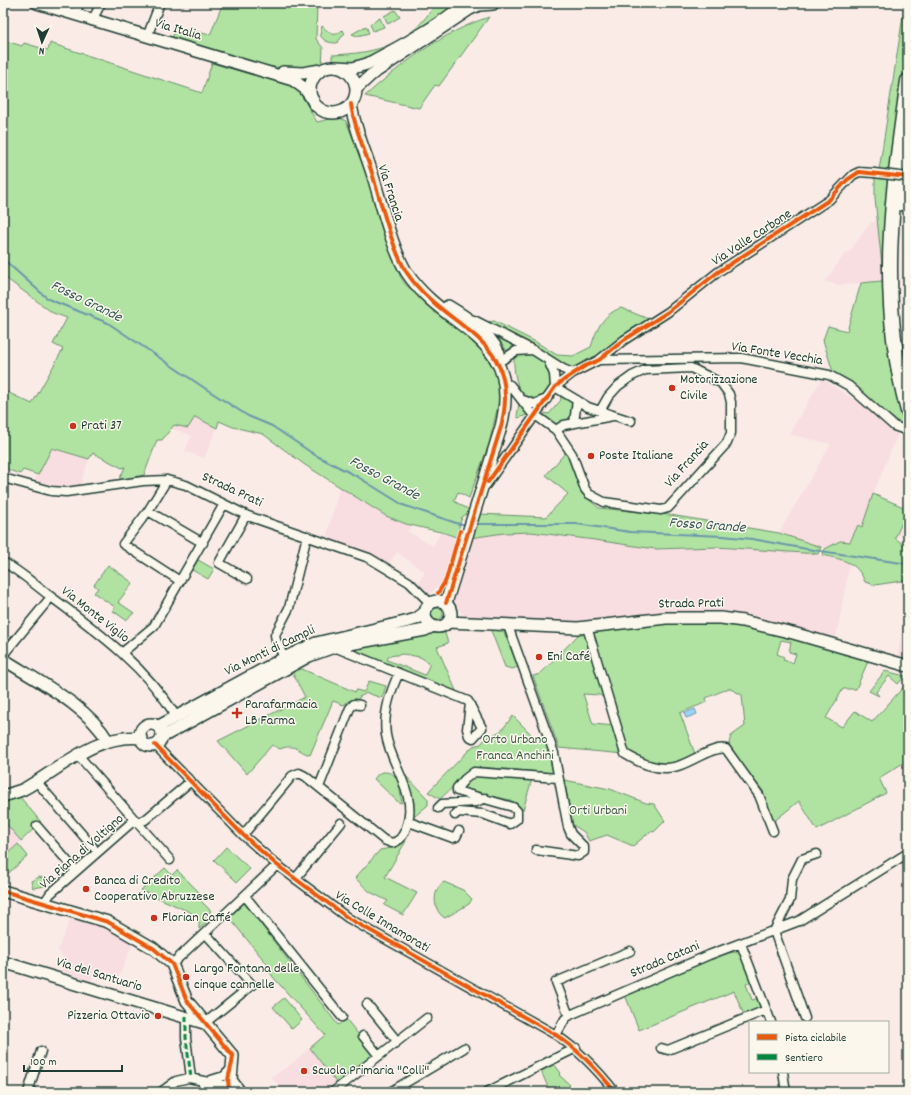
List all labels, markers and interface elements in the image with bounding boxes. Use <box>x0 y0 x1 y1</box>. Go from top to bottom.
street label: Via Italia <box>152 14 204 46</box>
north arrow <box>22 22 62 62</box>
text: N <box>38 42 45 58</box>
street label: Via Francia <box>371 162 409 224</box>
street label: Via Valle Carbone <box>708 205 796 271</box>
water label: Fosso Grande <box>47 275 127 329</box>
street label: Via Fonte Vecchia <box>730 337 825 371</box>
place label: Motorizzazione Civile <box>680 370 758 406</box>
marker: Motorizzazione Civile <box>667 383 677 393</box>
place label: Prati 37 <box>81 416 122 436</box>
marker: Prati 37 <box>68 421 78 431</box>
street label: Via Francia <box>660 435 714 492</box>
place label: Poste Italiane <box>599 446 673 466</box>
water label: Fosso Grande <box>345 451 424 507</box>
marker: Poste Italiane <box>586 451 596 461</box>
street label: Strada Prati <box>198 467 266 513</box>
water label: Fosso Grande <box>668 512 747 540</box>
street label: Via Monte Viglio <box>57 582 133 648</box>
street label: Strada Prati <box>658 593 724 615</box>
street label: Via Monti di Campli <box>221 620 319 682</box>
place label: Eni Café <box>547 647 590 667</box>
marker: Eni Café <box>534 652 544 662</box>
place label: Parafarmacia LB Farma <box>245 695 318 731</box>
marker: Parafarmacia LB Farma <box>232 708 242 718</box>
park label: Orto Urbano Franca Anchini <box>476 730 554 766</box>
park label: Orti Urbani <box>569 801 627 821</box>
street label: Via Piana di Voltigno <box>35 810 129 894</box>
place label: Banca di Credito Cooperativo Abruzzese <box>94 871 215 907</box>
marker: Banca di Credito Cooperativo Abruzzese <box>81 884 91 894</box>
street label: Via Colle Innamorati <box>331 886 434 958</box>
place label: Florian Caffé <box>162 908 231 928</box>
marker: Florian Caffé <box>149 913 159 923</box>
street label: Strada Catani <box>627 936 703 984</box>
street label: Via del Santuario <box>53 952 145 998</box>
place label: Largo Fontana delle cinque cannelle <box>194 959 300 995</box>
marker: Largo Fontana delle cinque cannelle <box>181 972 191 982</box>
place label: Pizzeria Ottavio <box>67 1006 150 1026</box>
marker: Pizzeria Ottavio <box>153 1011 163 1021</box>
legend <box>749 1021 889 1073</box>
text: Pista ciclabile <box>785 1030 846 1047</box>
scale bar <box>24 1047 122 1073</box>
text: Sentiero <box>785 1050 823 1067</box>
text: 100 m <box>30 1054 57 1071</box>
place label: Scuola Primaria "Colli" <box>312 1061 429 1081</box>
marker: Scuola Primaria "Colli" <box>299 1066 309 1076</box>

